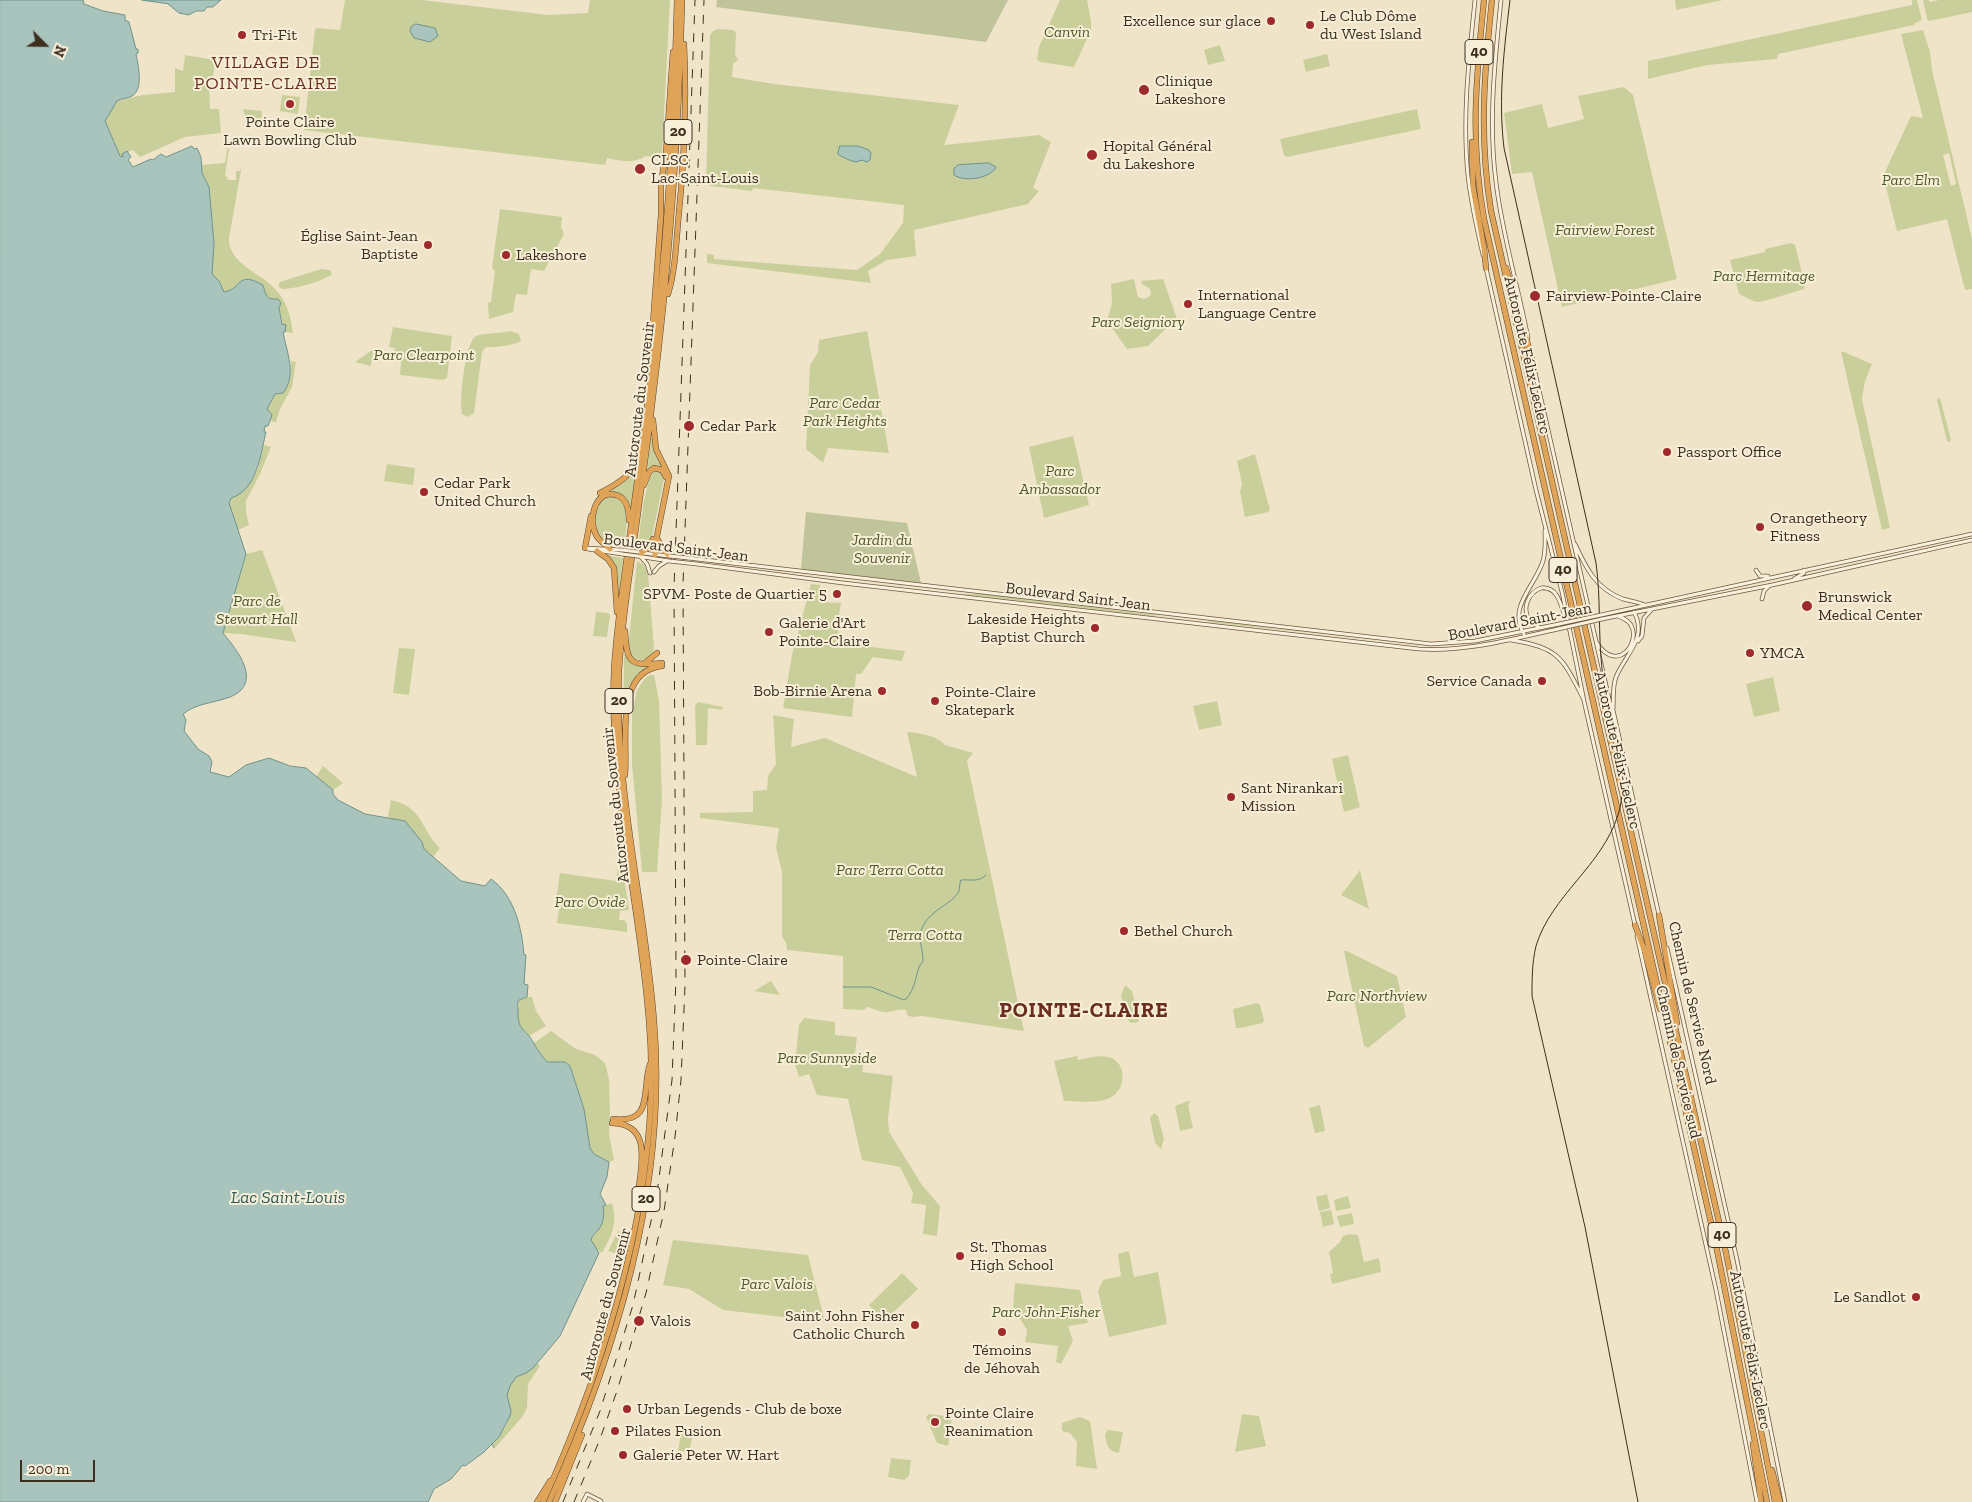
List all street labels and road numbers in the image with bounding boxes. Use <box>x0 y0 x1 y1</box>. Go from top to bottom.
road number: 40 <box>1465 40 1493 64</box>
road number: 20 <box>664 120 692 144</box>
street label: Autoroute Félix-Leclerc <box>1499 274 1555 436</box>
street label: Autoroute du Souvenir <box>621 320 659 478</box>
street label: Boulevard Saint-Jean <box>602 530 750 566</box>
road number: 40 <box>1549 558 1577 582</box>
street label: Boulevard Saint-Jean <box>1004 579 1152 615</box>
street label: Boulevard Saint-Jean <box>1447 599 1593 645</box>
street label: Autoroute Félix-Leclerc <box>1589 669 1645 831</box>
road number: 20 <box>605 688 633 714</box>
street label: Autoroute du Souvenir <box>598 726 634 884</box>
street label: Chemin de Service Nord <box>1664 920 1720 1086</box>
street label: Chemin de Service sud <box>1651 984 1705 1140</box>
road number: 20 <box>632 1186 660 1212</box>
road number: 40 <box>1708 1222 1736 1248</box>
street label: Autoroute du Souvenir <box>576 1226 636 1382</box>
street label: Autoroute Félix-Leclerc <box>1725 1269 1775 1431</box>

